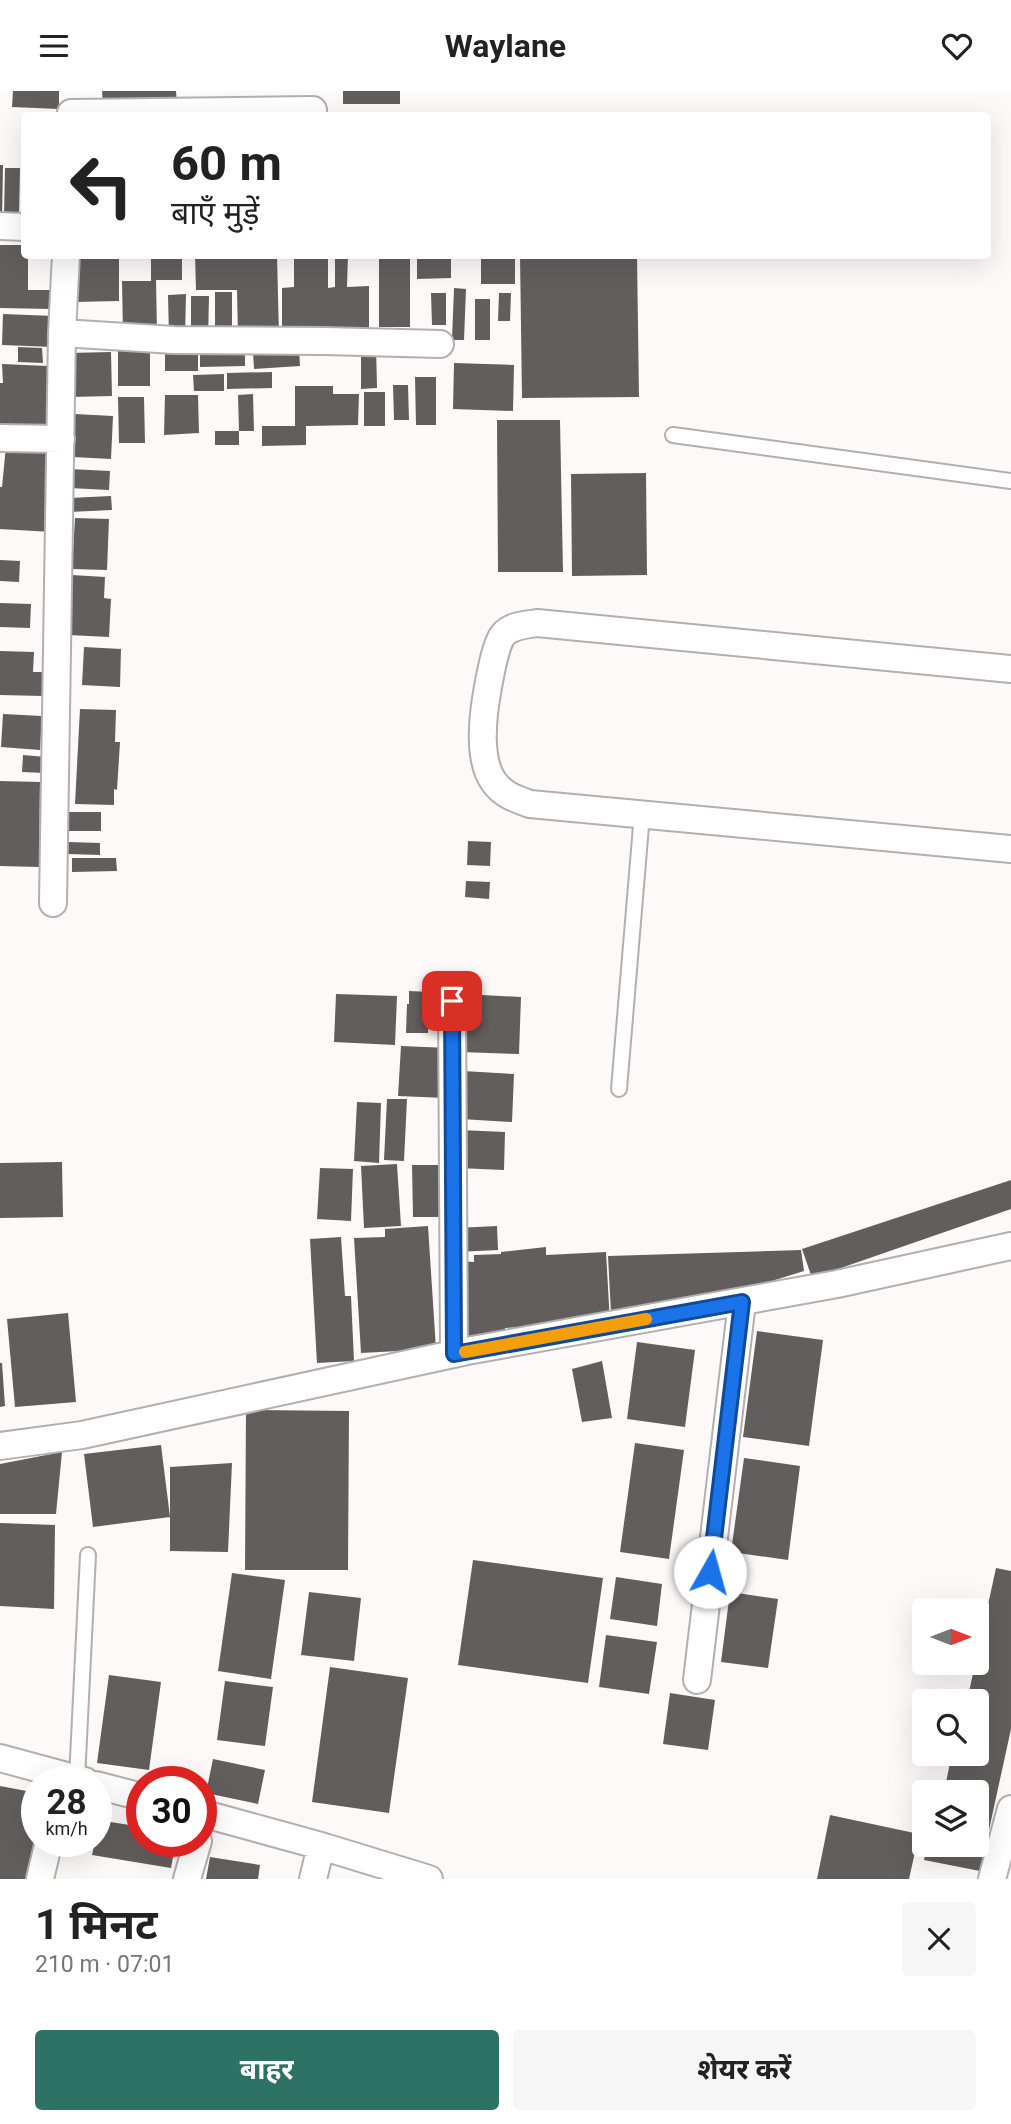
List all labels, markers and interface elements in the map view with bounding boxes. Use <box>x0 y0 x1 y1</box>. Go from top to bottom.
icon: menu <box>35 27 73 65</box>
text: Waylane <box>445 27 566 65</box>
icon: heart <box>938 27 976 65</box>
text: 60 m <box>171 135 282 192</box>
icon: left <box>56 140 147 231</box>
text: बाएँ मुड़ें <box>171 194 259 232</box>
pin <box>422 971 482 1031</box>
icon: arrive <box>433 982 471 1020</box>
position arrow <box>673 1535 747 1609</box>
north arrow <box>912 1598 989 1675</box>
map controls <box>912 1598 989 1857</box>
button: search <box>912 1689 989 1766</box>
speed limit sign: 30 <box>126 1766 217 1857</box>
button: layers <box>912 1780 989 1857</box>
text: 28 <box>46 1782 87 1823</box>
text: km/h <box>45 1818 88 1839</box>
text: 1 मिनट <box>35 1900 158 1949</box>
button: close <box>902 1902 976 1976</box>
text: 210 m · 07:01 <box>35 1951 174 1978</box>
button: बाहर <box>35 2030 499 2110</box>
button: शेयर करें <box>513 2030 976 2110</box>

